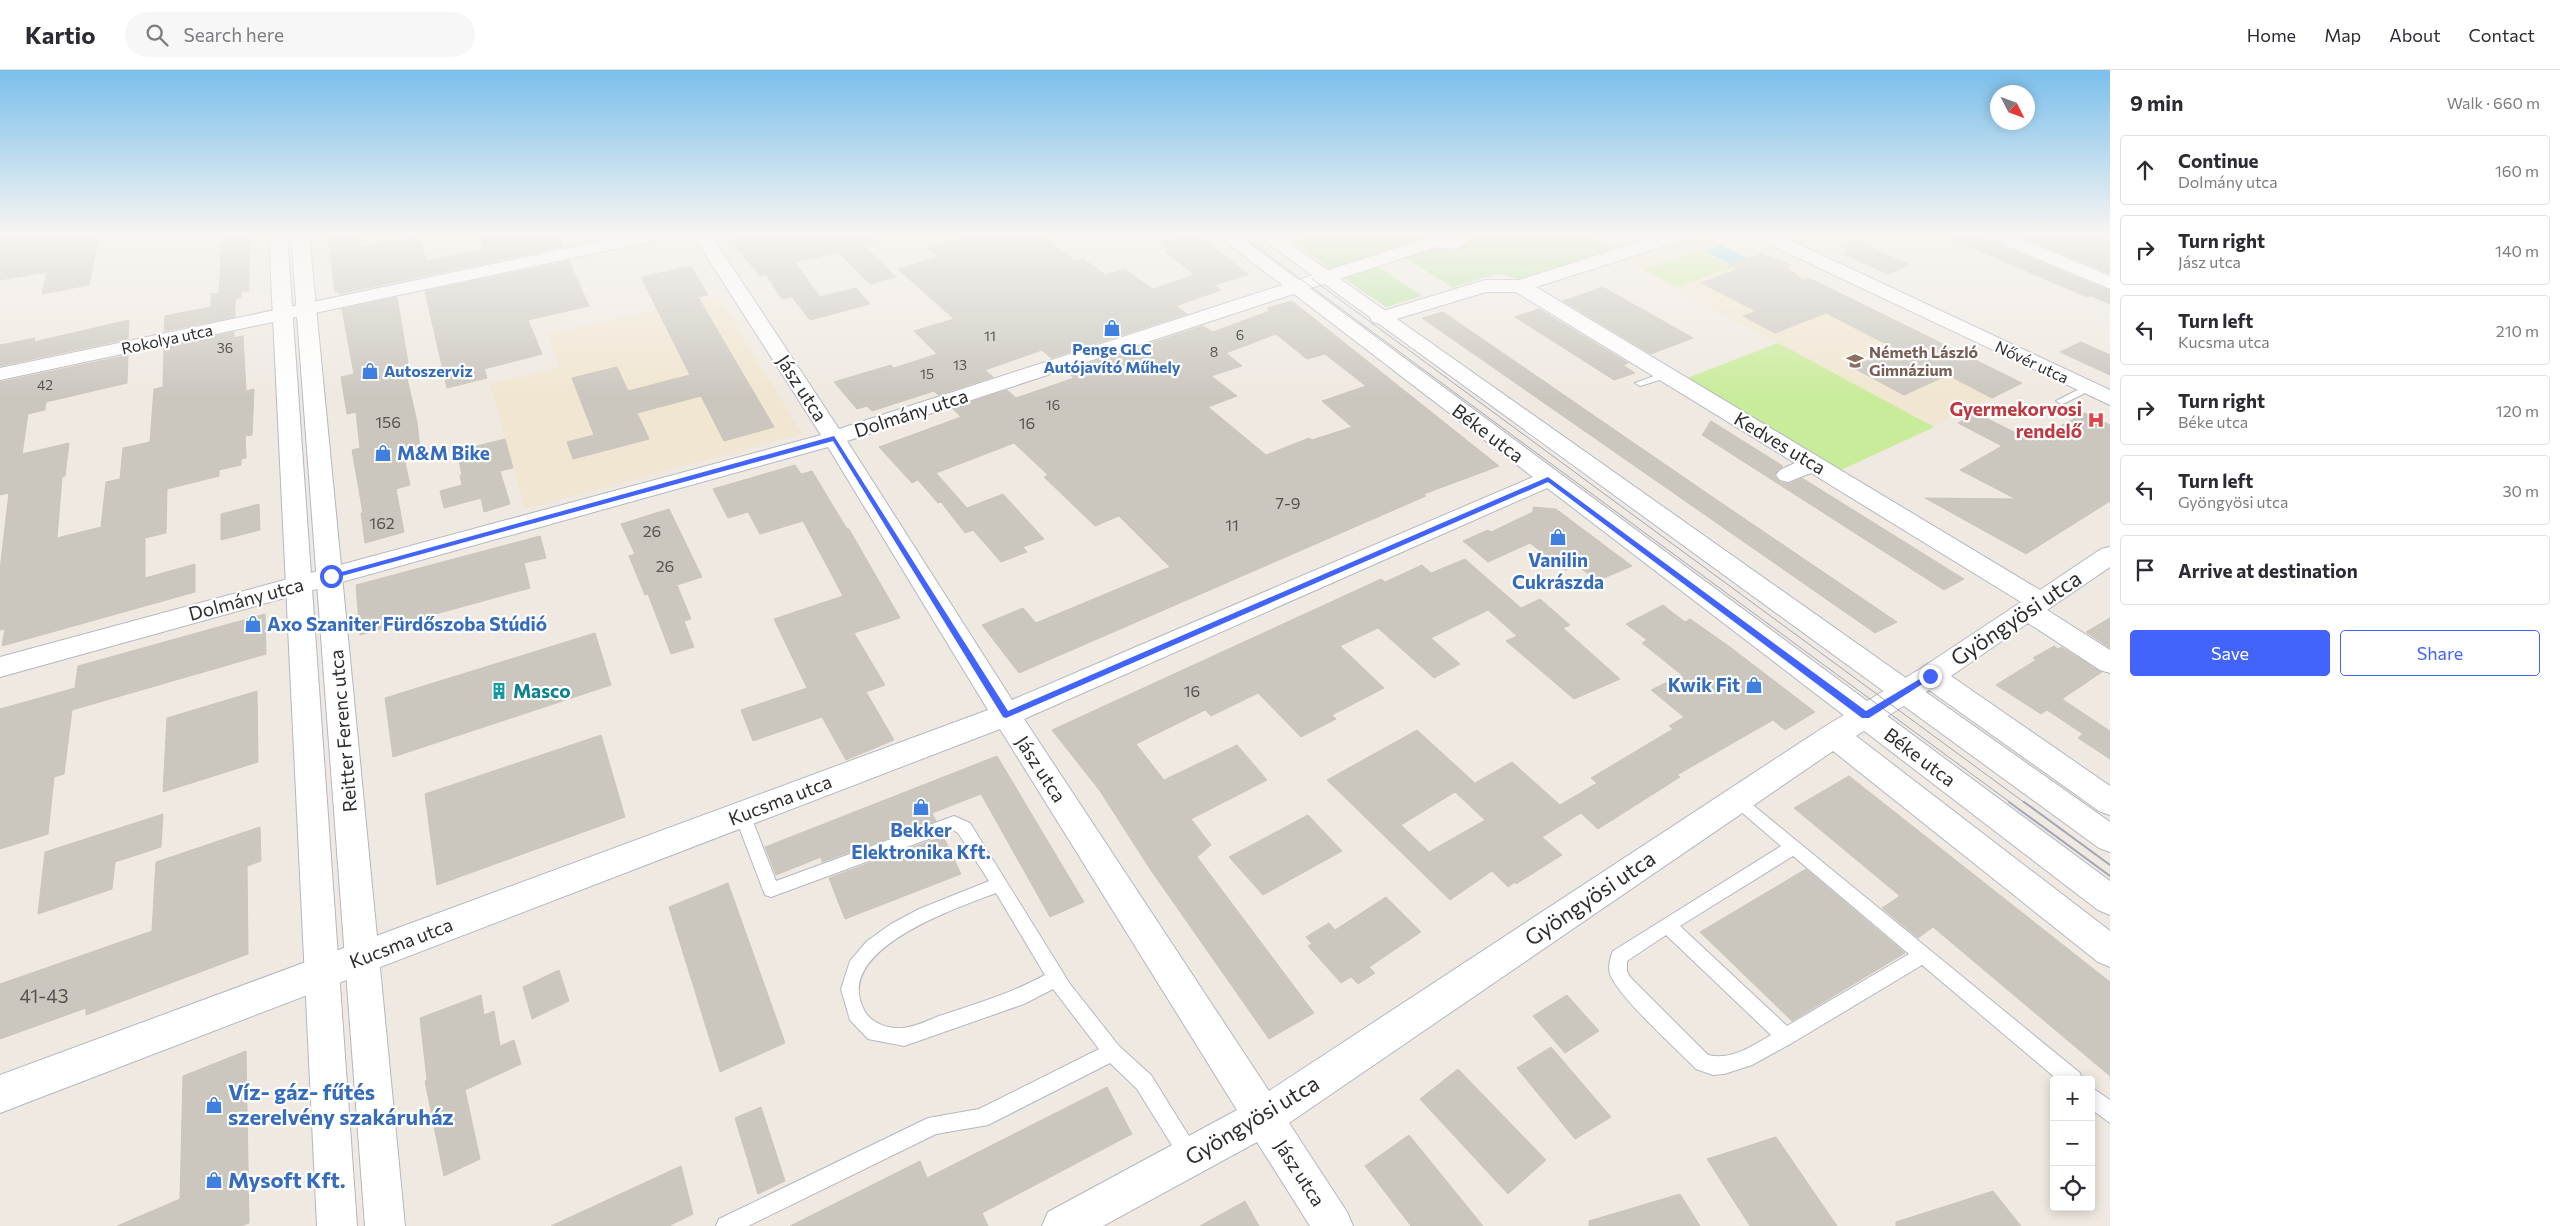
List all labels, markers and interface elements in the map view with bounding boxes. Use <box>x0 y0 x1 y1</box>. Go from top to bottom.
search box <box>125 12 475 57</box>
text: Kartio <box>25 20 95 49</box>
icon: search <box>143 21 171 49</box>
text: Search here <box>183 23 284 46</box>
text: Home <box>2247 24 2296 46</box>
text: Map <box>2324 24 2361 46</box>
text: About <box>2389 24 2441 46</box>
text: Contact <box>2469 24 2535 46</box>
north arrow <box>1990 85 2035 130</box>
text: 9 min <box>2130 90 2183 115</box>
text: Walk · 660 m <box>2447 93 2540 112</box>
text: Continue <box>2178 149 2258 172</box>
icon: ahead <box>2131 156 2159 184</box>
text: 160 m <box>2495 161 2539 180</box>
text: Dolmány utca <box>2178 172 2278 191</box>
text: Turn right <box>2178 229 2265 252</box>
icon: right <box>2131 236 2159 264</box>
text: 140 m <box>2495 241 2539 260</box>
text: Jász utca <box>2178 252 2241 271</box>
text: Turn left <box>2178 309 2253 332</box>
icon: left <box>2131 316 2159 344</box>
shop icon: Penge GLC Autójavító Műhely <box>1102 318 1122 338</box>
street label: Rokolya utca <box>119 320 214 357</box>
text: 210 m <box>2496 321 2539 340</box>
house number: 6 <box>1236 326 1244 343</box>
house number: 11 <box>984 327 996 344</box>
text: Kucsma utca <box>2178 332 2270 351</box>
street label: Nővér utca <box>1992 336 2072 387</box>
house number: 36 <box>217 339 233 356</box>
place label: Penge GLC Autójavító Műhely <box>1043 339 1181 376</box>
place label: Németh László Gimnázium <box>1869 342 1979 379</box>
house number: 8 <box>1210 343 1218 360</box>
street label: Jász utca <box>772 350 832 425</box>
school or university icon: Németh László Gimnázium <box>1845 351 1865 371</box>
house number: 13 <box>953 356 967 373</box>
shop icon: Autoszerviz <box>360 361 380 381</box>
place label: Autoszerviz <box>384 361 473 380</box>
house number: 15 <box>920 365 934 382</box>
house number: 42 <box>37 376 53 393</box>
street label: Dolmány utca <box>851 383 971 442</box>
text: Turn right <box>2178 389 2265 412</box>
house number: 16 <box>1046 396 1060 413</box>
icon: right <box>2131 396 2159 424</box>
place label: Gyermekorvosi rendelő <box>1949 397 2083 442</box>
street label: Béke utca <box>1448 398 1529 467</box>
text: 120 m <box>2496 401 2539 420</box>
street label: Kedves utca <box>1730 406 1830 479</box>
hospital icon: Gyermekorvosi rendelő <box>2086 410 2106 430</box>
house number: 156 <box>375 412 401 431</box>
text: Béke utca <box>2178 412 2248 431</box>
house number: 16 <box>1019 413 1035 432</box>
place label: M&M Bike <box>397 441 490 464</box>
shop icon: M&M Bike <box>373 443 393 463</box>
text: Turn left <box>2178 469 2253 492</box>
icon: left <box>2131 476 2159 504</box>
text: 30 m <box>2502 481 2539 500</box>
text: Gyöngyösi utca <box>2178 492 2288 511</box>
house number: 7-9 <box>1276 493 1300 512</box>
house number: 162 <box>369 513 395 532</box>
house number: 11 <box>1225 515 1239 534</box>
house number: 26 <box>643 521 661 540</box>
shop icon: Vanilin Cukrászda <box>1548 527 1568 547</box>
place label: Vanilin Cukrászda <box>1512 548 1604 593</box>
house number: 26 <box>656 556 674 575</box>
icon: arrive <box>2131 556 2159 584</box>
text: Arrive at destination <box>2178 559 2358 582</box>
street label: Gyöngyösi utca <box>1945 564 2086 671</box>
route start <box>320 565 343 588</box>
street label: Dolmány utca <box>186 572 306 625</box>
place label: Axo Szaniter Fürdőszoba Stúdió <box>267 612 547 635</box>
shop icon: Axo Szaniter Fürdőszoba Stúdió <box>243 614 263 634</box>
button: Save <box>2130 630 2330 676</box>
button: Share <box>2340 630 2540 676</box>
street label: Reitter Ferenc utca <box>324 649 361 813</box>
route end <box>1919 665 1942 688</box>
place label: Kwik Fit <box>1668 673 1740 696</box>
shop icon: Kwik Fit <box>1744 675 1764 695</box>
place label: Masco <box>513 679 571 702</box>
building icon: Masco <box>489 681 509 701</box>
house number: 16 <box>1184 681 1200 700</box>
street label: Béke utca <box>1880 722 1961 791</box>
street label: Jász utca <box>1011 731 1071 806</box>
street label: Kucsma utca <box>725 769 835 830</box>
shop icon: Bekker Elektronika Kft. <box>911 797 931 817</box>
place label: Bekker Elektronika Kft. <box>851 818 991 863</box>
street label: Gyöngyösi utca <box>1519 844 1660 951</box>
street label: Kucsma utca <box>346 912 456 973</box>
house number: 41-43 <box>19 984 69 1007</box>
street label: Gyöngyösi utca <box>1180 1069 1324 1170</box>
map controls <box>2050 1076 2095 1211</box>
button: + <box>2050 1076 2095 1121</box>
place label: Víz- gáz- fűtés szerelvény szakáruház <box>228 1078 454 1130</box>
shop icon: Víz- gáz- fűtés szerelvény szakáruház <box>204 1095 224 1115</box>
button: − <box>2050 1121 2095 1166</box>
street label: Jász utca <box>1270 1135 1330 1210</box>
place label: Mysoft Kft. <box>228 1166 346 1193</box>
button: locate <box>2050 1166 2095 1211</box>
shop icon: Mysoft Kft. <box>204 1170 224 1190</box>

